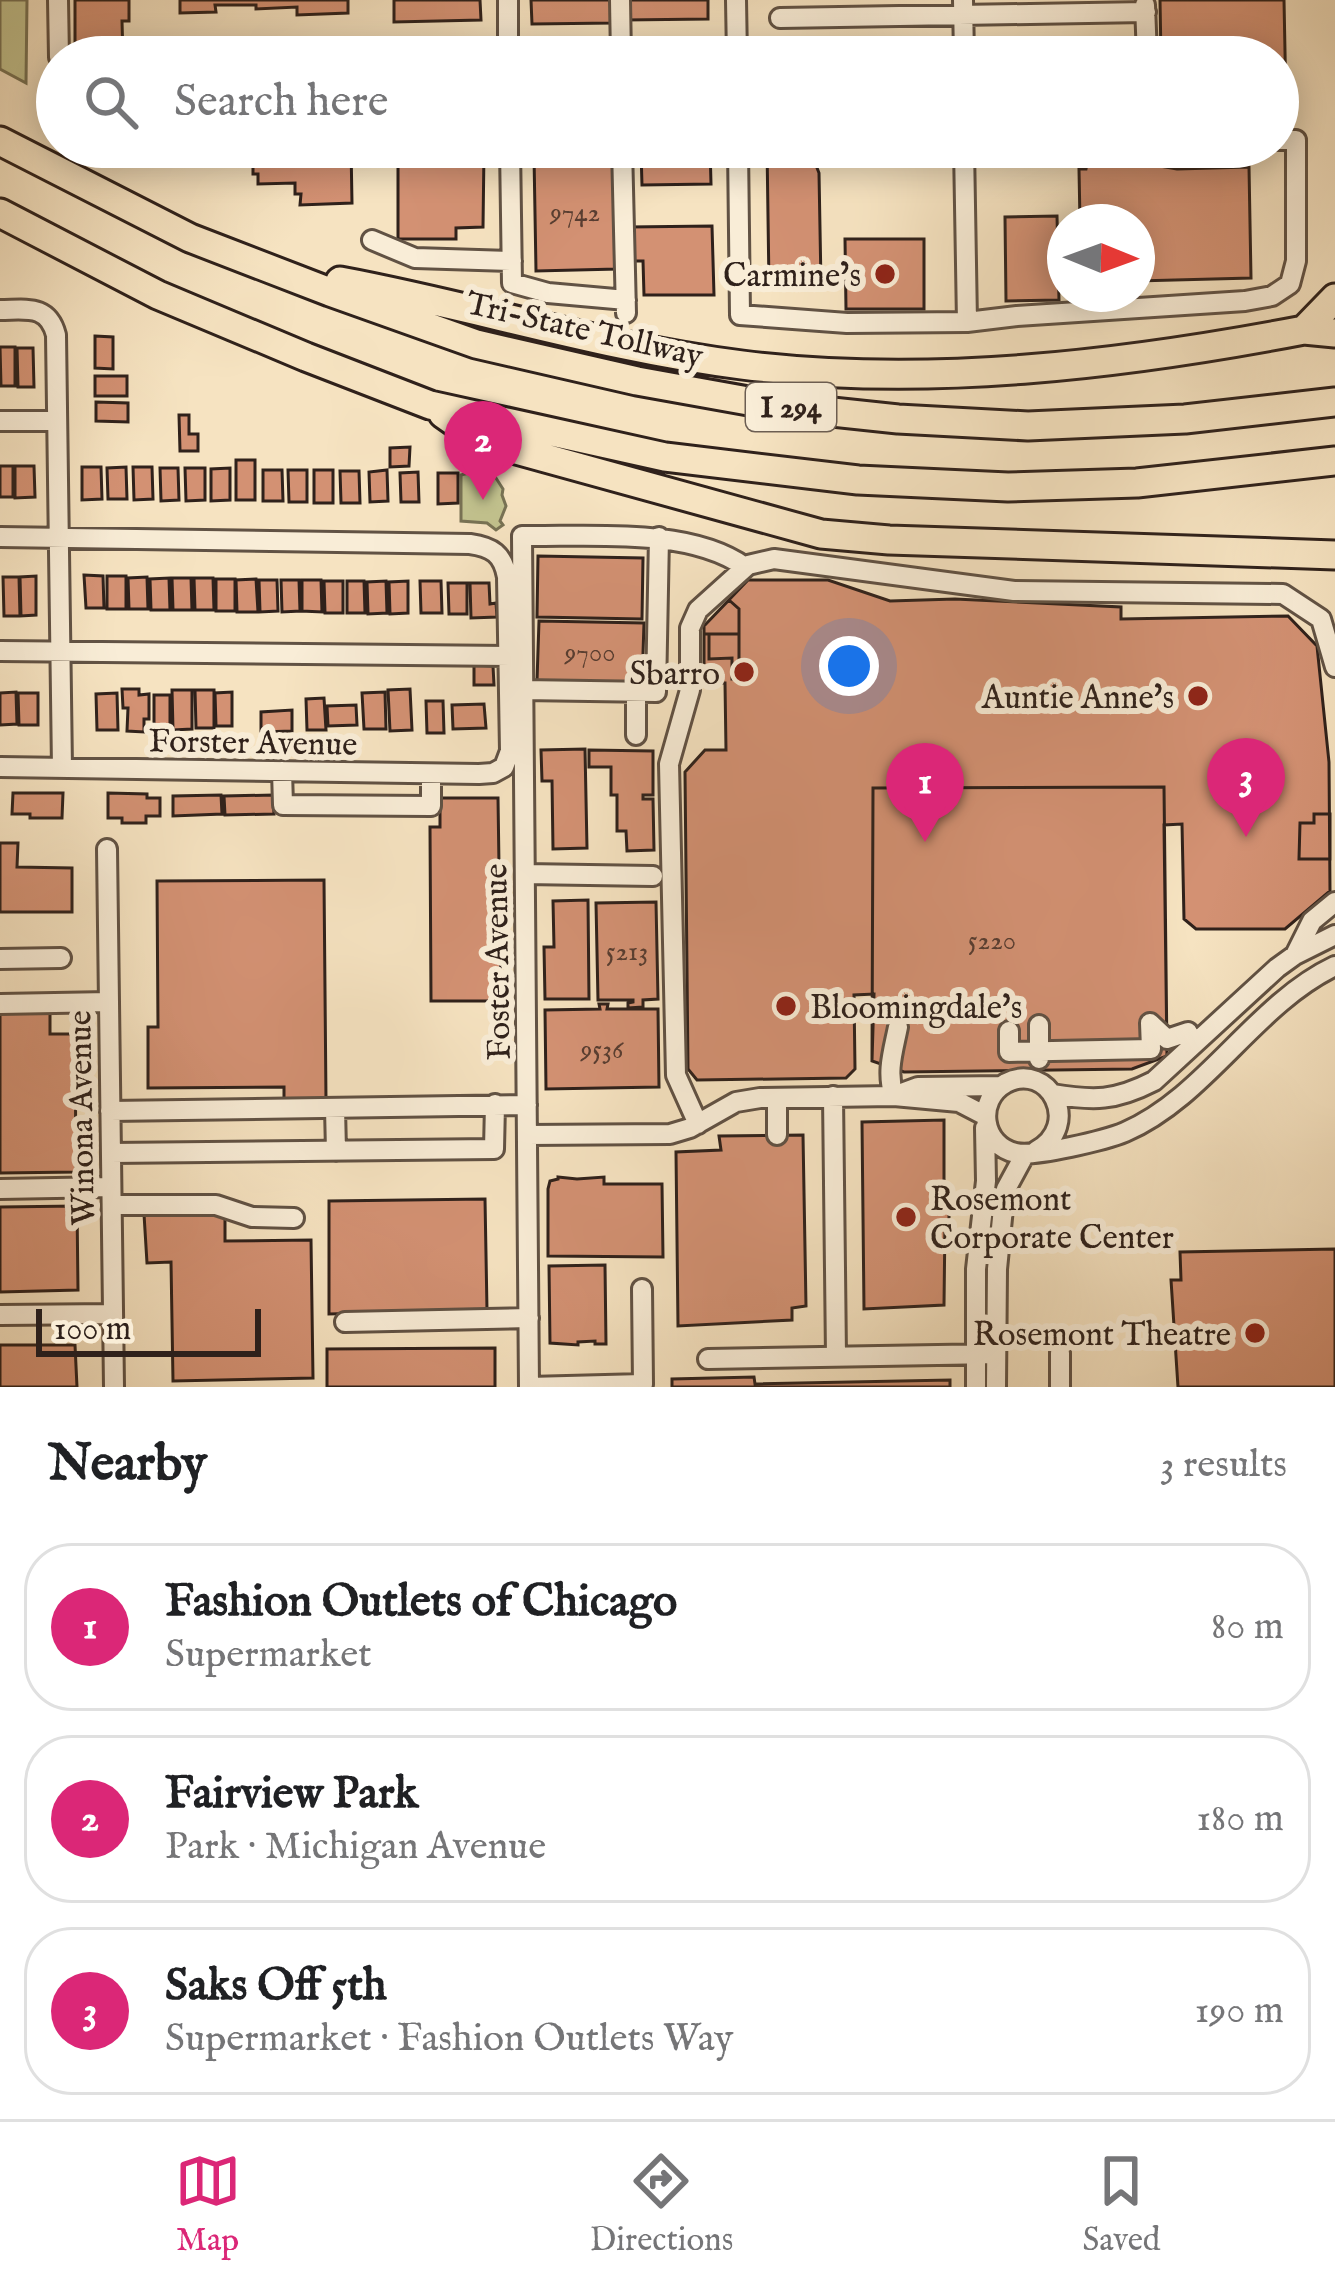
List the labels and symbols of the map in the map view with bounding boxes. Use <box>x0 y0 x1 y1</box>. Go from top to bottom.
house number: 9742 <box>549 197 600 231</box>
north arrow <box>1047 204 1155 312</box>
place label: Carmine’s <box>723 256 861 298</box>
marker: Carmine’s <box>872 261 898 287</box>
street label: Tri-State Tollway <box>462 283 708 379</box>
road number: I 294 <box>746 383 836 431</box>
pin: 2 <box>444 401 522 500</box>
your location <box>819 636 879 696</box>
house number: 9700 <box>564 637 615 671</box>
place label: Sbarro <box>629 654 720 696</box>
marker: Sbarro <box>731 659 757 685</box>
place label: Auntie Anne's <box>981 678 1174 720</box>
marker: Auntie Anne's <box>1185 683 1211 709</box>
street label: Forster Avenue <box>148 721 358 767</box>
pin: 3 <box>1207 738 1285 837</box>
pin: 1 <box>886 743 964 842</box>
street label: Foster Avenue <box>476 863 522 1061</box>
house number: 5220 <box>968 925 1016 959</box>
house number: 5213 <box>606 936 648 970</box>
place label: Bloomingdale's <box>810 988 1022 1030</box>
marker: Bloomingdale's <box>773 993 799 1019</box>
street label: Winona Avenue <box>60 1010 106 1226</box>
house number: 9536 <box>579 1034 624 1068</box>
place label: Rosemont Corporate Center <box>930 1180 1174 1260</box>
marker: Rosemont Corporate Center <box>893 1204 919 1230</box>
scale bar <box>36 1303 261 1356</box>
place label: Rosemont Theatre <box>973 1315 1231 1357</box>
marker: Rosemont Theatre <box>1242 1320 1268 1346</box>

